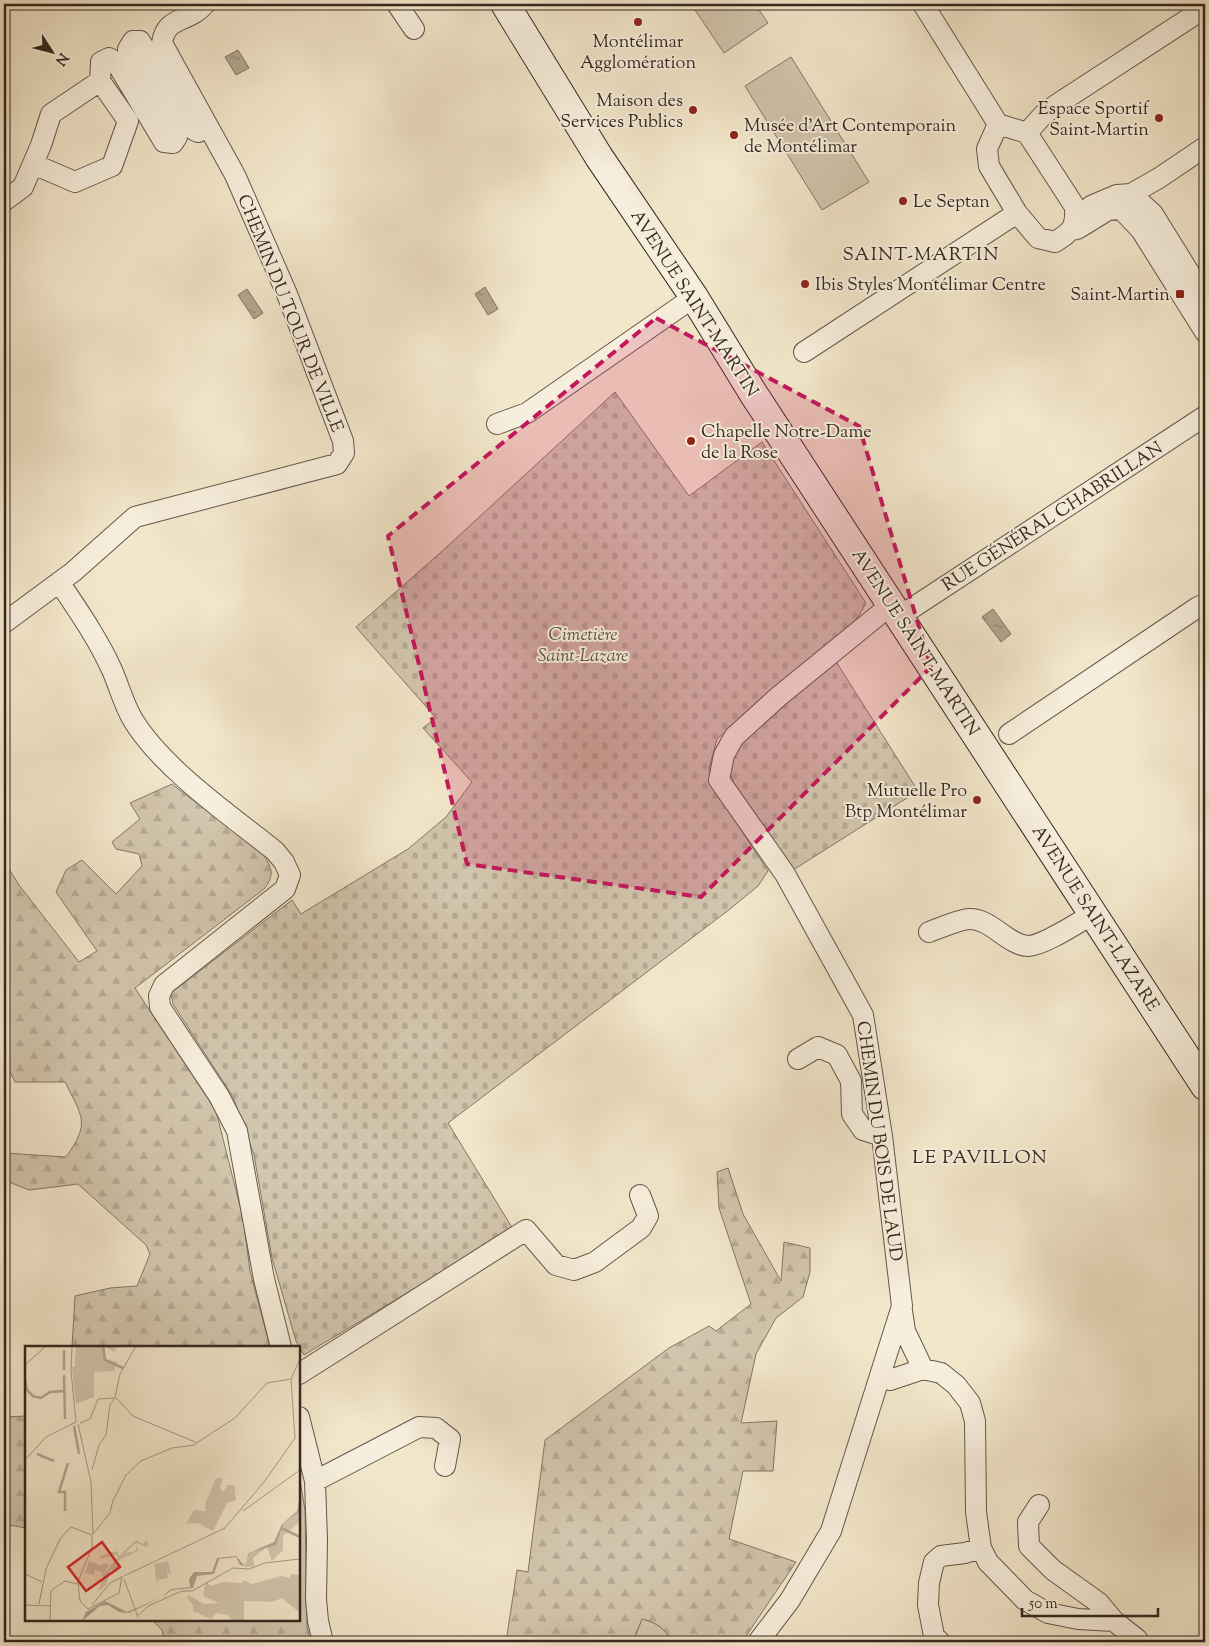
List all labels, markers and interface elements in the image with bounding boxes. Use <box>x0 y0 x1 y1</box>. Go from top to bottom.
marker: Montélimar Agglomération <box>632 16 644 28</box>
north arrow <box>28 28 78 78</box>
place label: Montélimar Agglomération <box>580 30 696 77</box>
text: N <box>50 48 72 69</box>
place label: Maison des Services Publics <box>560 89 683 136</box>
place label: Espace Sportif Saint-Martin <box>1038 97 1150 144</box>
marker: Maison des Services Publics <box>687 104 699 116</box>
marker: Espace Sportif Saint-Martin <box>1153 112 1165 124</box>
place label: Musée d'Art Contemporain de Montélimar <box>744 114 957 161</box>
marker: Musée d'Art Contemporain de Montélimar <box>728 129 740 141</box>
place label: Le Septan <box>913 190 990 216</box>
street label: CHEMIN DU TOUR DE VILLE <box>229 191 349 437</box>
marker: Le Septan <box>897 195 909 207</box>
street label: AVENUE SAINT-MARTIN <box>623 205 764 403</box>
district label: SAINT-MARTIN <box>842 242 1000 269</box>
place label: Ibis Styles Montélimar Centre <box>815 273 1046 299</box>
marker: Ibis Styles Montélimar Centre <box>799 278 811 290</box>
place label: Saint-Martin <box>1070 283 1170 309</box>
marker: Saint-Martin <box>1174 288 1186 300</box>
place label: Chapelle Notre-Dame de la Rose <box>701 420 872 467</box>
marker: Chapelle Notre-Dame de la Rose <box>685 435 697 447</box>
street label: RUE GÉNÉRAL CHABRILLAN <box>938 436 1169 599</box>
street label: AVENUE SAINT-MARTIN <box>844 544 985 742</box>
park label: Cimetière Saint-Lazare <box>538 623 628 670</box>
place label: Mutuelle Pro Btp Montélimar <box>845 779 967 826</box>
marker: Mutuelle Pro Btp Montélimar <box>971 794 983 806</box>
street label: AVENUE SAINT-LAZARE <box>1024 821 1165 1017</box>
street label: CHEMIN DU BOIS DE LAUD <box>848 1019 908 1263</box>
district label: LE PAVILLON <box>912 1145 1048 1172</box>
inset map <box>25 1346 300 1621</box>
scale bar <box>1022 1586 1158 1618</box>
text: 50 m <box>1028 1594 1058 1615</box>

